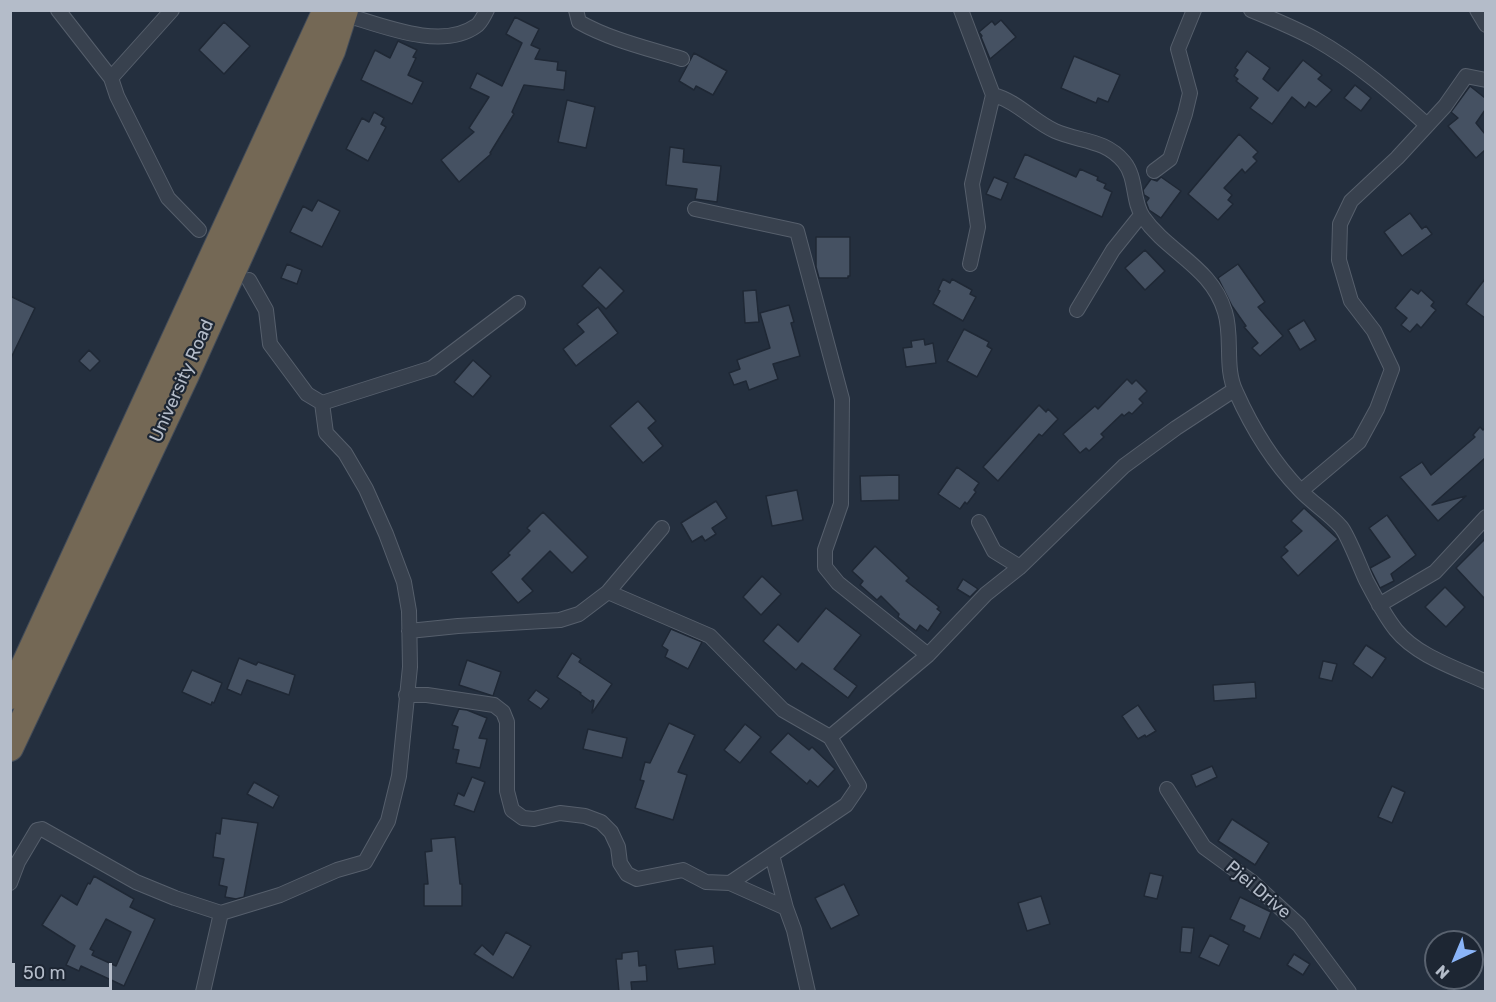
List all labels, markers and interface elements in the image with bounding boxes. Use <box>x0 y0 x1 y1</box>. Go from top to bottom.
street label: University Road <box>145 316 219 446</box>
street label: Pjei Drive <box>1221 857 1295 923</box>
north arrow <box>1424 930 1484 990</box>
scale bar <box>15 951 116 989</box>
text: N <box>1432 961 1453 983</box>
text: 50 m <box>23 962 66 984</box>

